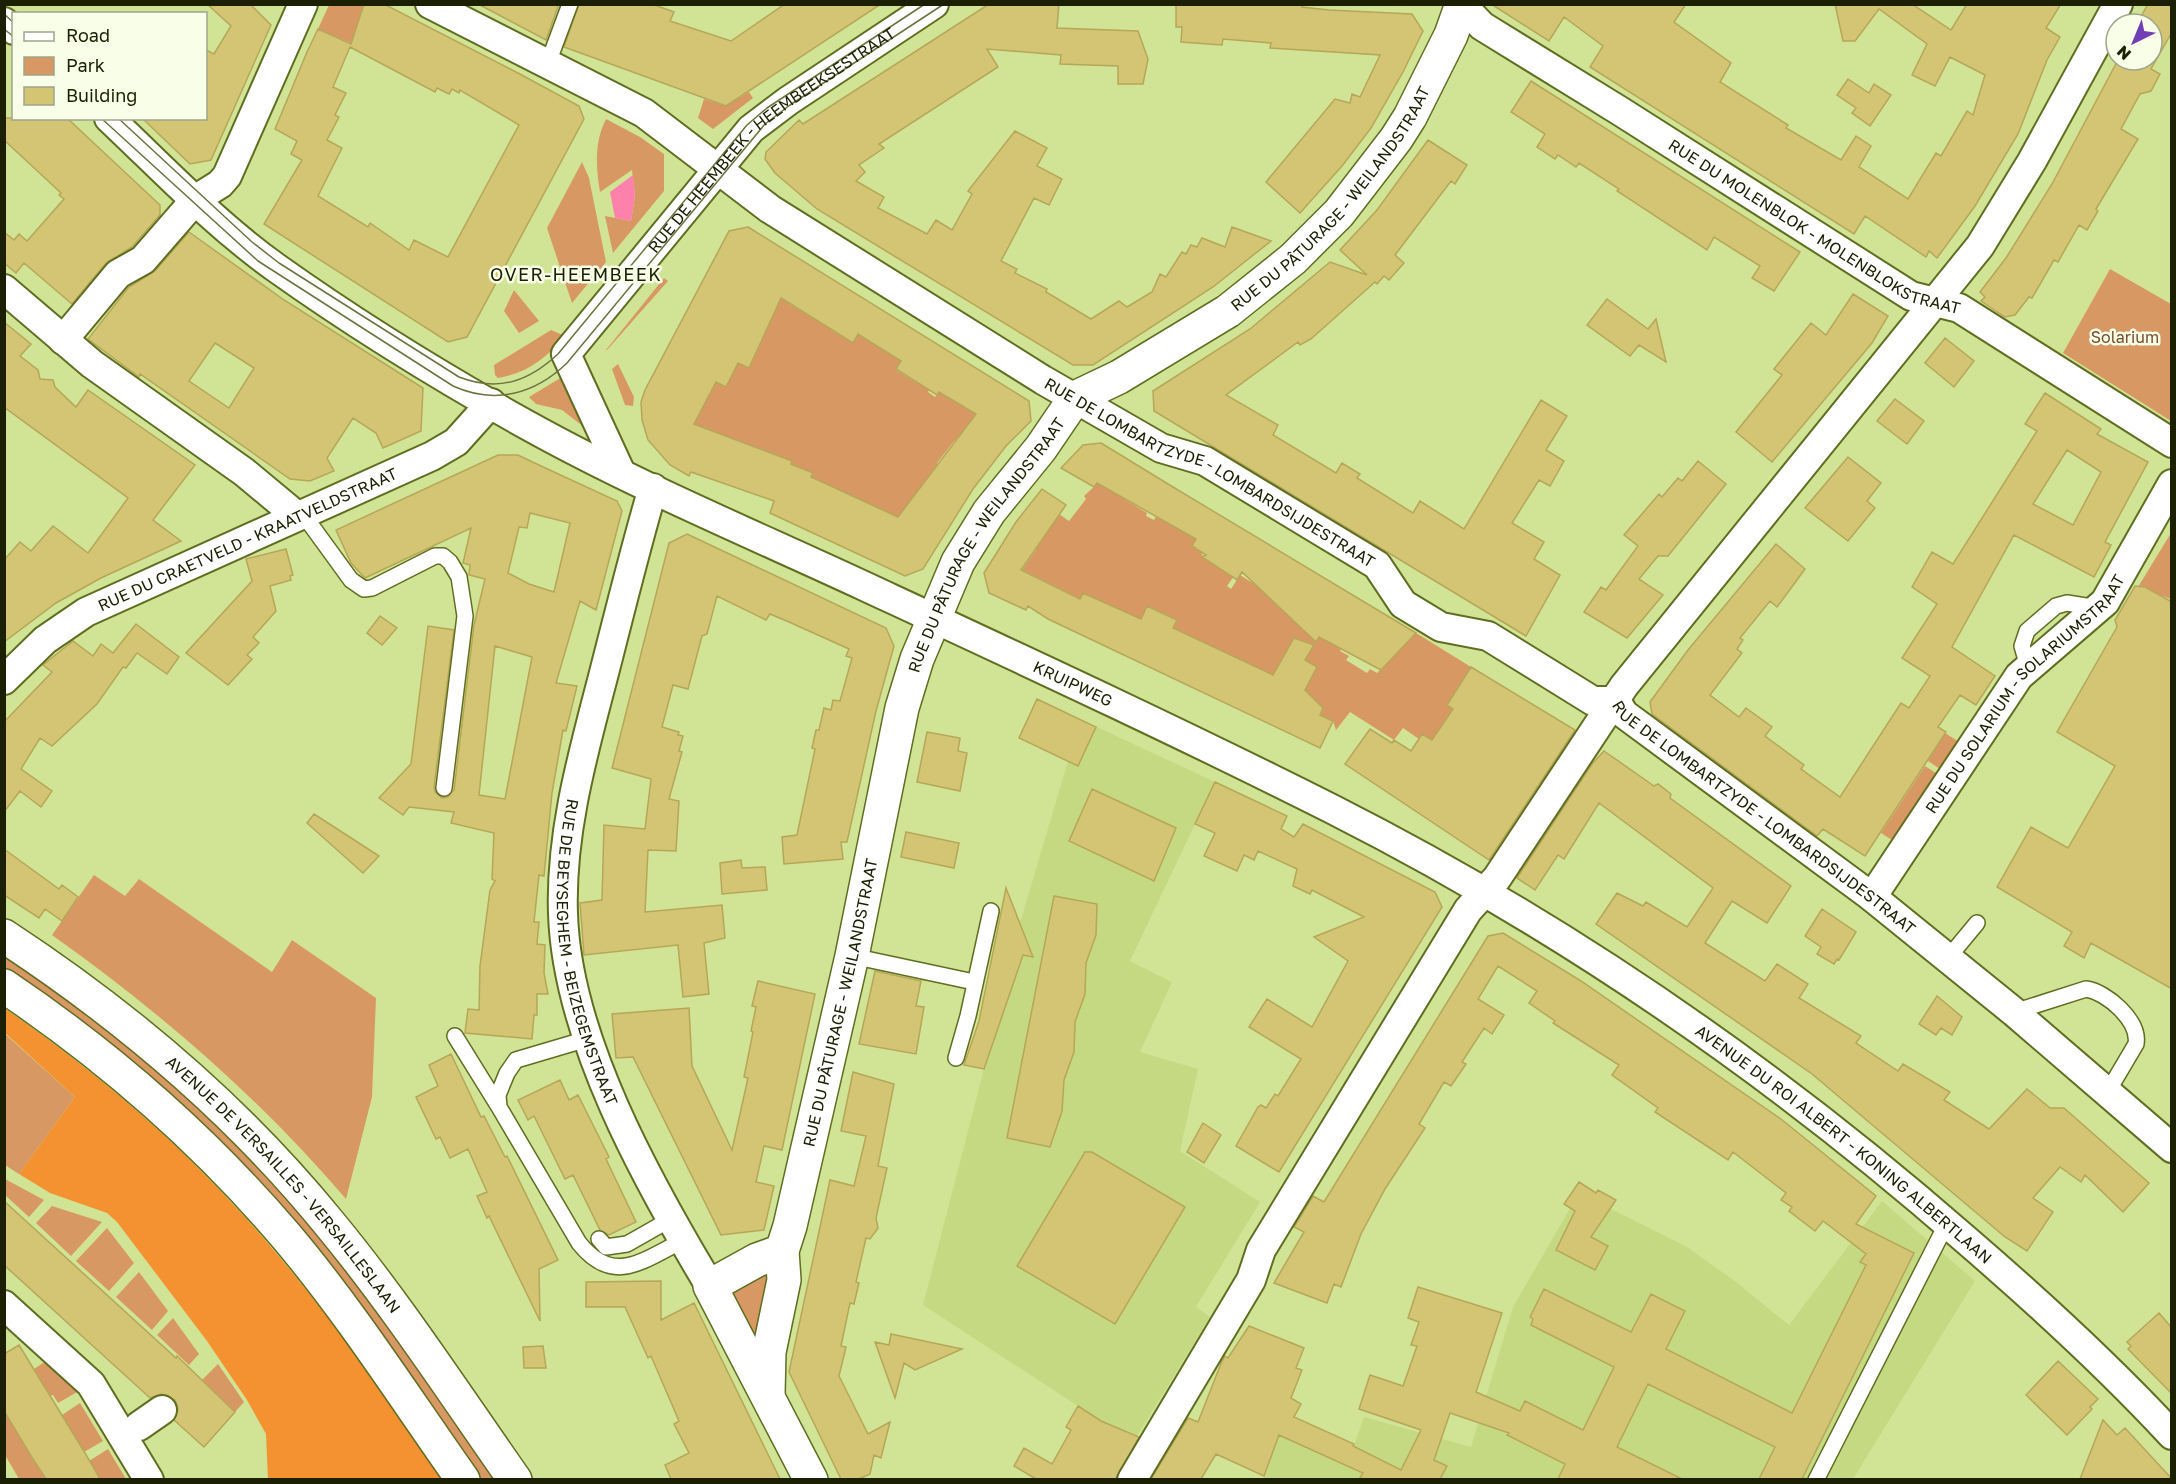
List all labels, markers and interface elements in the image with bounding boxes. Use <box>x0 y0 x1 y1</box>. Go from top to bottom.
legend <box>12 12 207 120</box>
north arrow <box>2104 12 2164 72</box>
street label: RUE DE HEEMBEEK - HEEMBEEKSESTRAAT <box>643 23 899 257</box>
text: Road <box>66 24 110 46</box>
text: N <box>2112 42 2135 64</box>
text: Park <box>66 54 105 76</box>
street label: RUE DU PÂTURAGE - WEILANDSTRAAT <box>1227 83 1434 315</box>
text: Building <box>66 84 137 106</box>
street label: RUE DU MOLENBLOK - MOLENBLOKSTRAAT <box>1665 135 1963 318</box>
district label: OVER-HEEMBEEK <box>490 263 662 285</box>
park label: Solarium <box>2091 327 2159 347</box>
street label: RUE DE LOMBARTZYDE - LOMBARDSIJDESTRAAT <box>1041 373 1379 572</box>
street label: RUE DU PÂTURAGE - WEILANDSTRAAT <box>903 414 1069 675</box>
street label: RUE DU CRAETVELD - KRAATVELDSTRAAT <box>95 463 400 615</box>
street label: RUE DU SOLARIUM - SOLARIUMSTRAAT <box>1921 571 2129 817</box>
street label: KRUIPWEG <box>1030 656 1116 711</box>
street label: RUE DE LOMBARTZYDE - LOMBARDSIJDESTRAAT <box>1608 697 1920 938</box>
street label: RUE DE BEYSEGHEM - BEIZEGEMSTRAAT <box>553 797 622 1108</box>
street label: RUE DU PÂTURAGE - WEILANDSTRAAT <box>799 856 882 1149</box>
street label: AVENUE DU ROI ALBERT - KONING ALBERTLAAN <box>1692 1020 1996 1268</box>
street label: AVENUE DE VERSAILLES - VERSAILLESLAAN <box>162 1051 405 1317</box>

